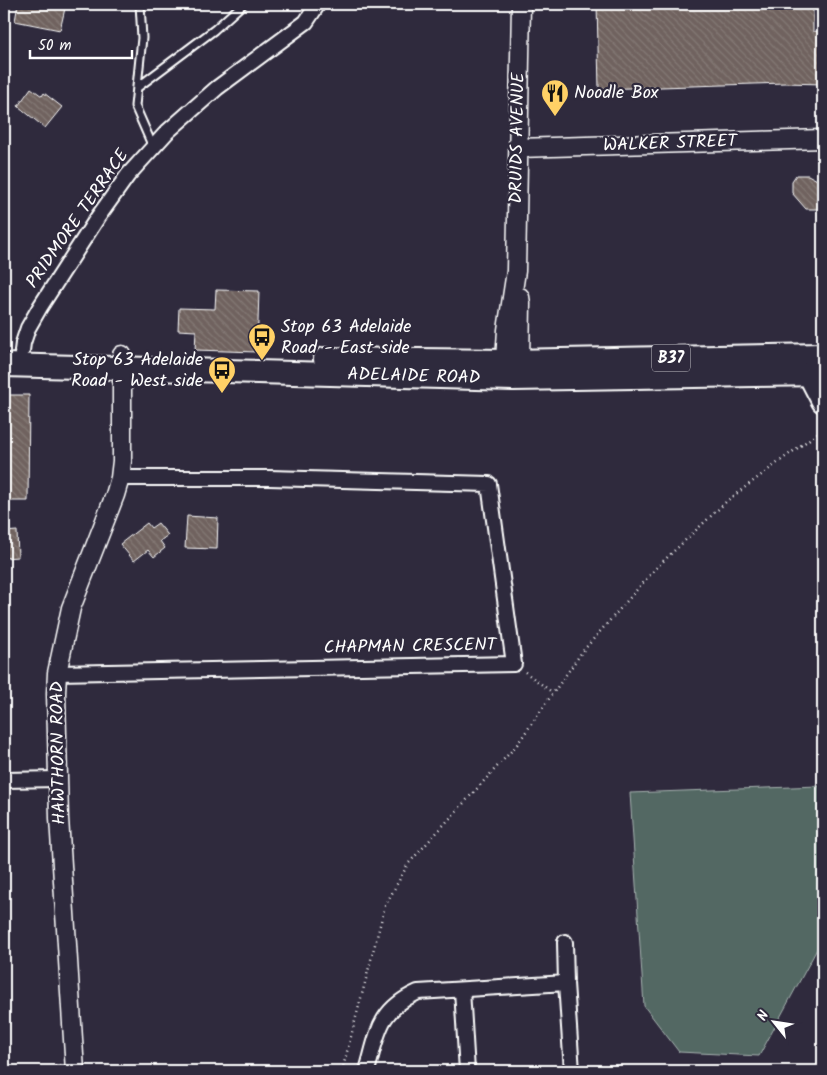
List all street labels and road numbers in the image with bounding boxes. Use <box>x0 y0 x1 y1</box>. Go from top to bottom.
street label: DRUIDS AVENUE <box>502 72 534 204</box>
street label: WALKER STREET <box>602 127 739 161</box>
street label: PRIDMORE TERRACE <box>19 143 137 295</box>
road number: B37 <box>652 344 690 372</box>
street label: ADELAIDE ROAD <box>347 360 481 393</box>
street label: CHAPMAN CRESCENT <box>323 631 498 663</box>
street label: HAWTHORN ROAD <box>43 680 75 825</box>

